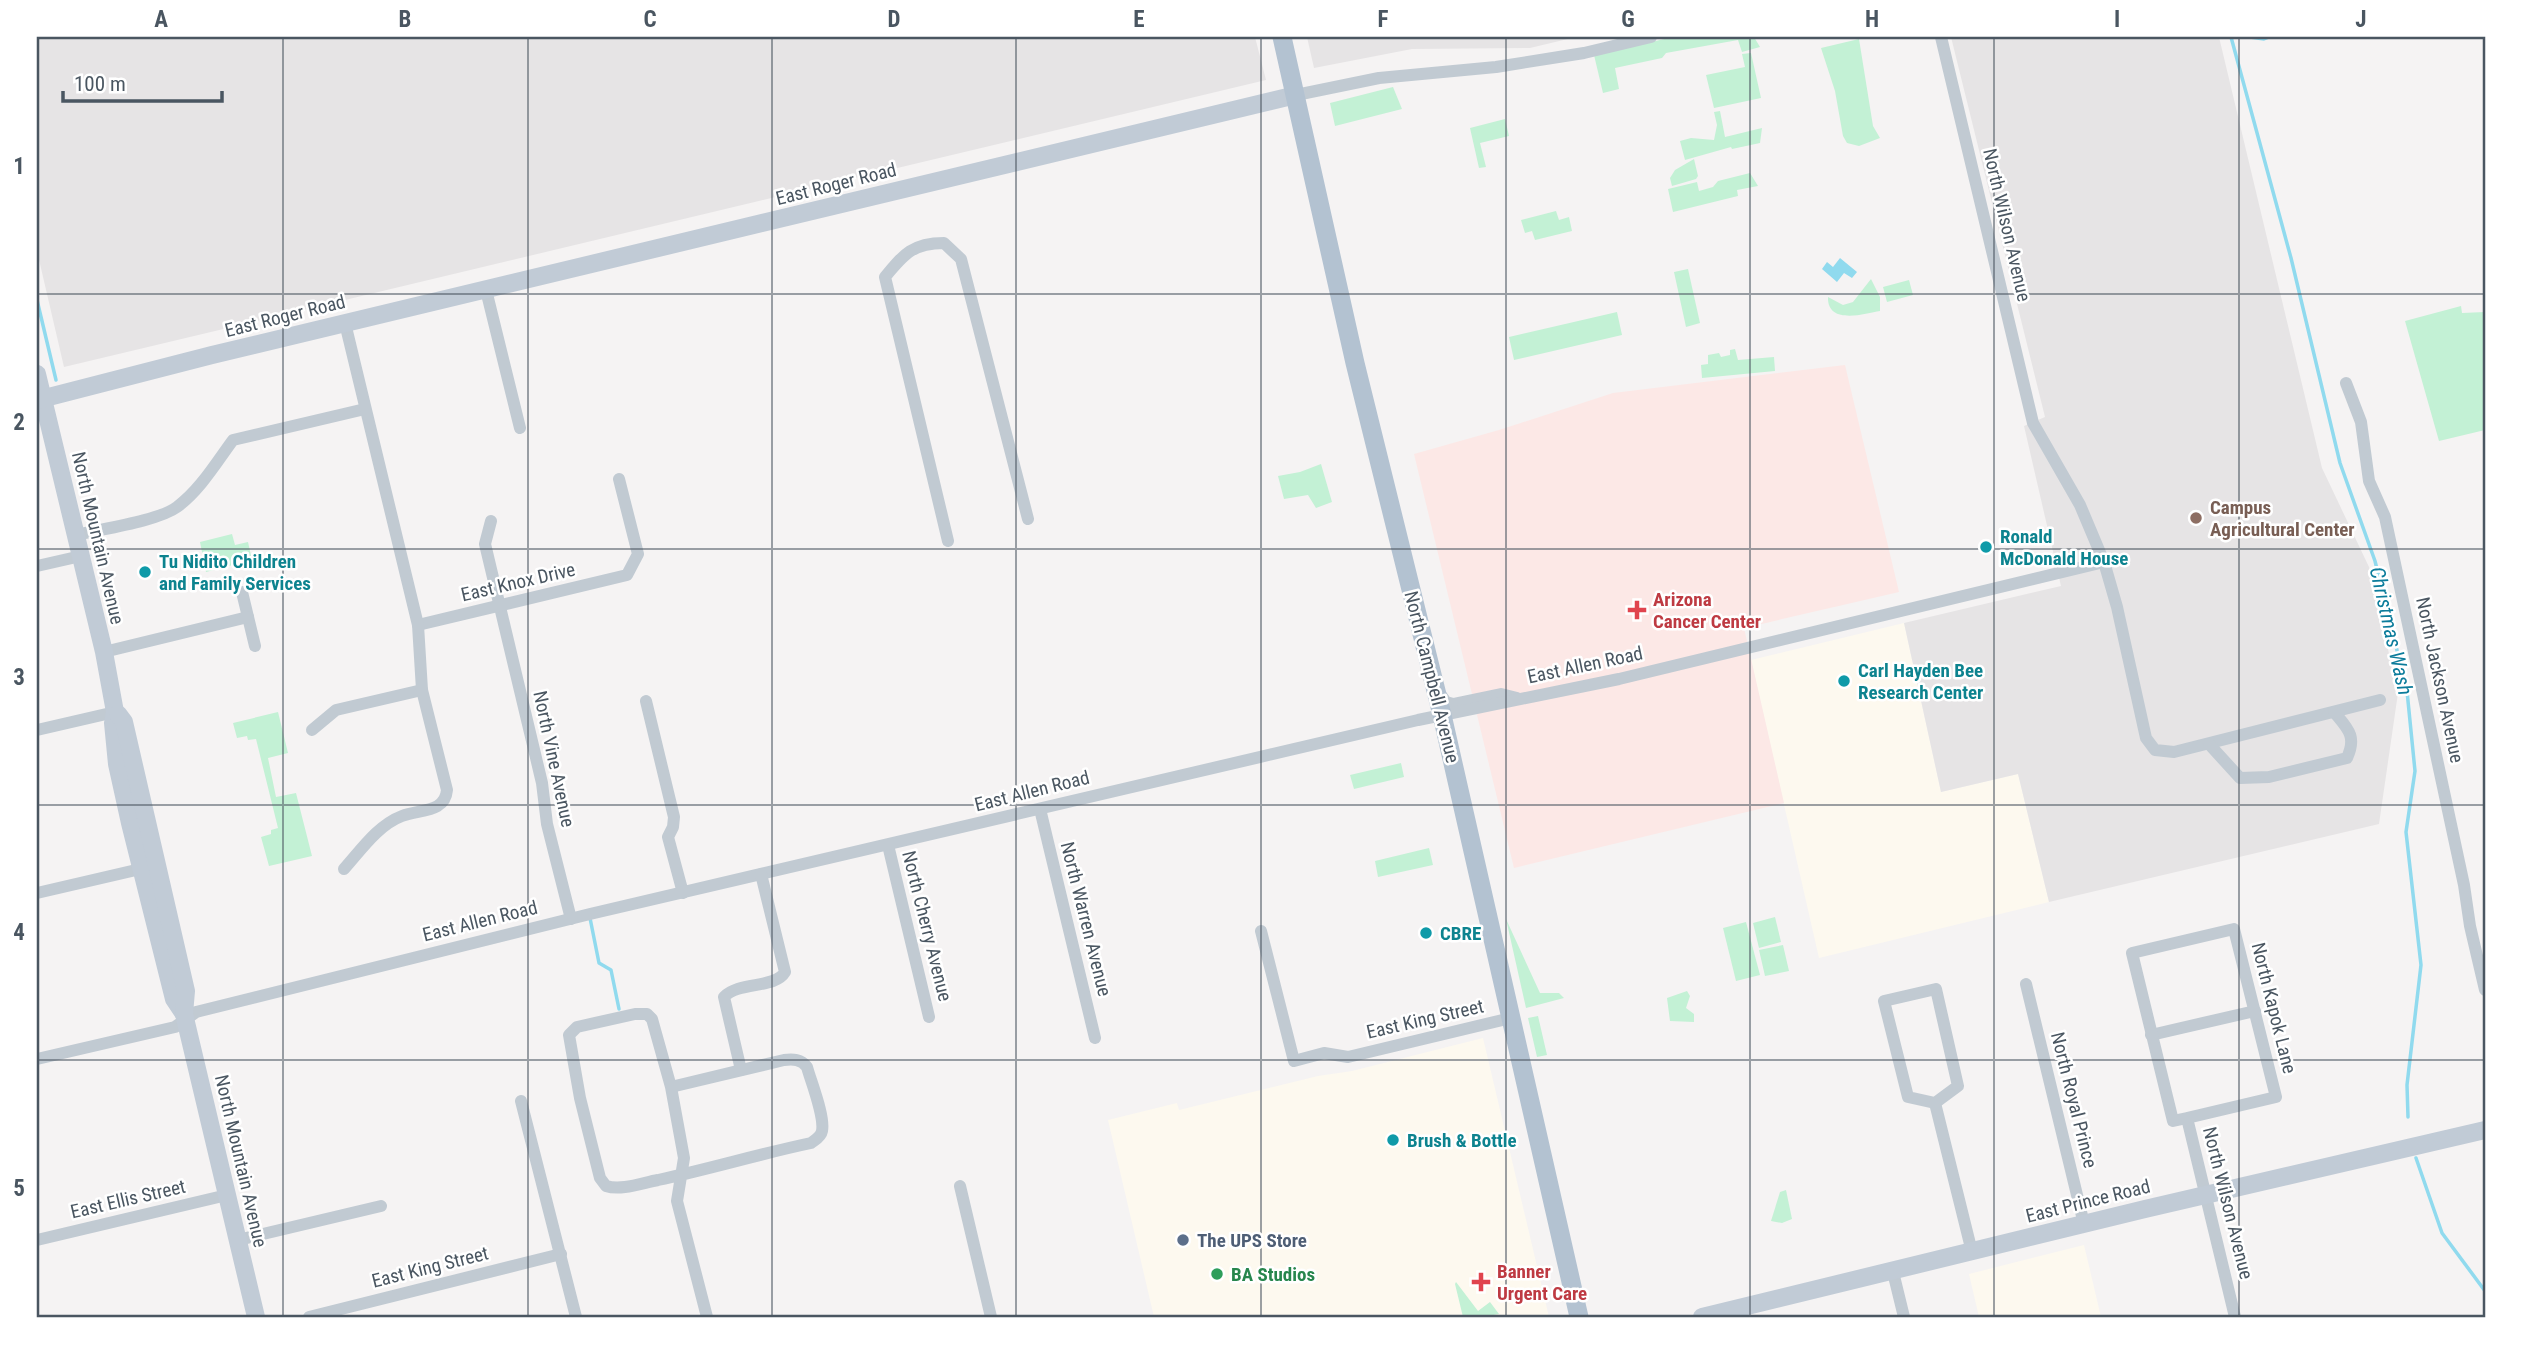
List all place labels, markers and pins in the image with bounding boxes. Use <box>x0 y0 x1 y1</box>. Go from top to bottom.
place label: Campus Agricultural Center <box>2210 496 2355 541</box>
marker: Campus Agricultural Center <box>2188 510 2204 526</box>
place label: Ronald McDonald House <box>2000 525 2128 570</box>
marker: Ronald McDonald House <box>1978 539 1994 555</box>
place label: Tu Nidito Children and Family Services <box>159 550 311 595</box>
marker: Tu Nidito Children and Family Services <box>137 564 153 580</box>
place label: Arizona Cancer Center <box>1653 588 1761 633</box>
marker: Arizona Cancer Center <box>1627 600 1647 620</box>
place label: Carl Hayden Bee Research Center <box>1858 659 1983 704</box>
marker: Carl Hayden Bee Research Center <box>1836 673 1852 689</box>
place label: CBRE <box>1440 922 1481 945</box>
marker: CBRE <box>1418 925 1434 941</box>
place label: Brush & Bottle <box>1407 1129 1517 1152</box>
marker: Brush & Bottle <box>1385 1132 1401 1148</box>
place label: The UPS Store <box>1197 1229 1307 1252</box>
marker: The UPS Store <box>1175 1232 1191 1248</box>
place label: Banner Urgent Care <box>1497 1260 1587 1305</box>
place label: BA Studios <box>1231 1263 1315 1286</box>
marker: BA Studios <box>1209 1266 1225 1282</box>
marker: Banner Urgent Care <box>1471 1272 1491 1292</box>

